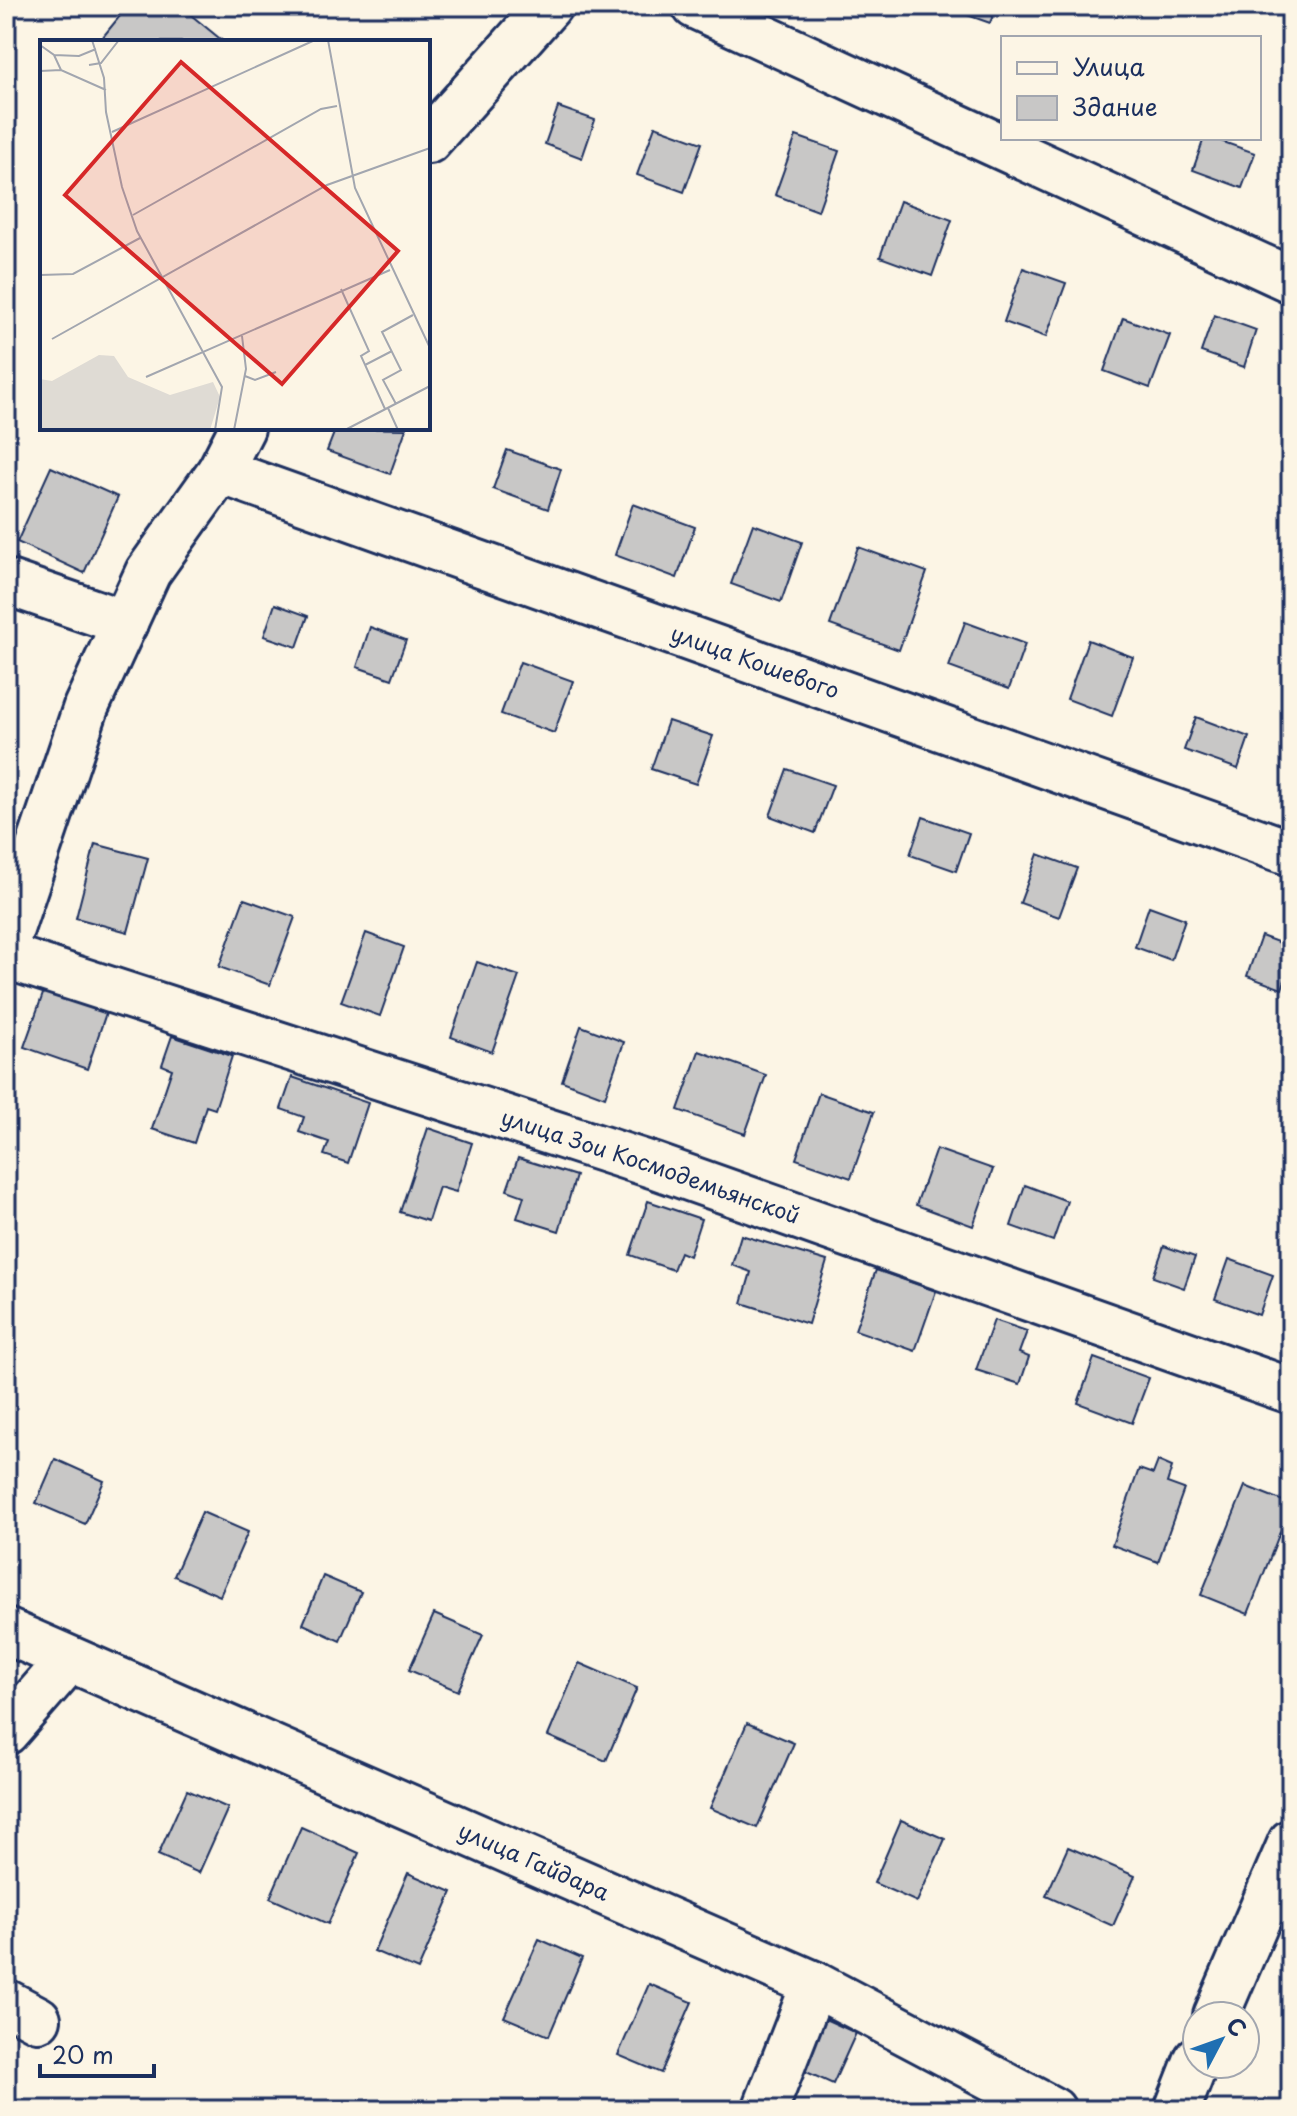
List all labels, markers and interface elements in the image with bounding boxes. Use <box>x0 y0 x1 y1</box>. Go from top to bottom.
legend <box>1001 36 1261 140</box>
inset map <box>40 40 430 430</box>
text: Улица <box>1073 48 1145 84</box>
text: Здание <box>1073 88 1158 124</box>
street label: улица Кошевого <box>667 615 844 706</box>
street label: улица Зои Космодемьянской <box>497 1099 805 1231</box>
street label: улица Гайдара <box>454 1813 615 1908</box>
north arrow <box>1181 2000 1261 2080</box>
text: С <box>1219 2009 1255 2043</box>
scale bar <box>40 2028 154 2078</box>
text: 20 m <box>52 2036 114 2072</box>

